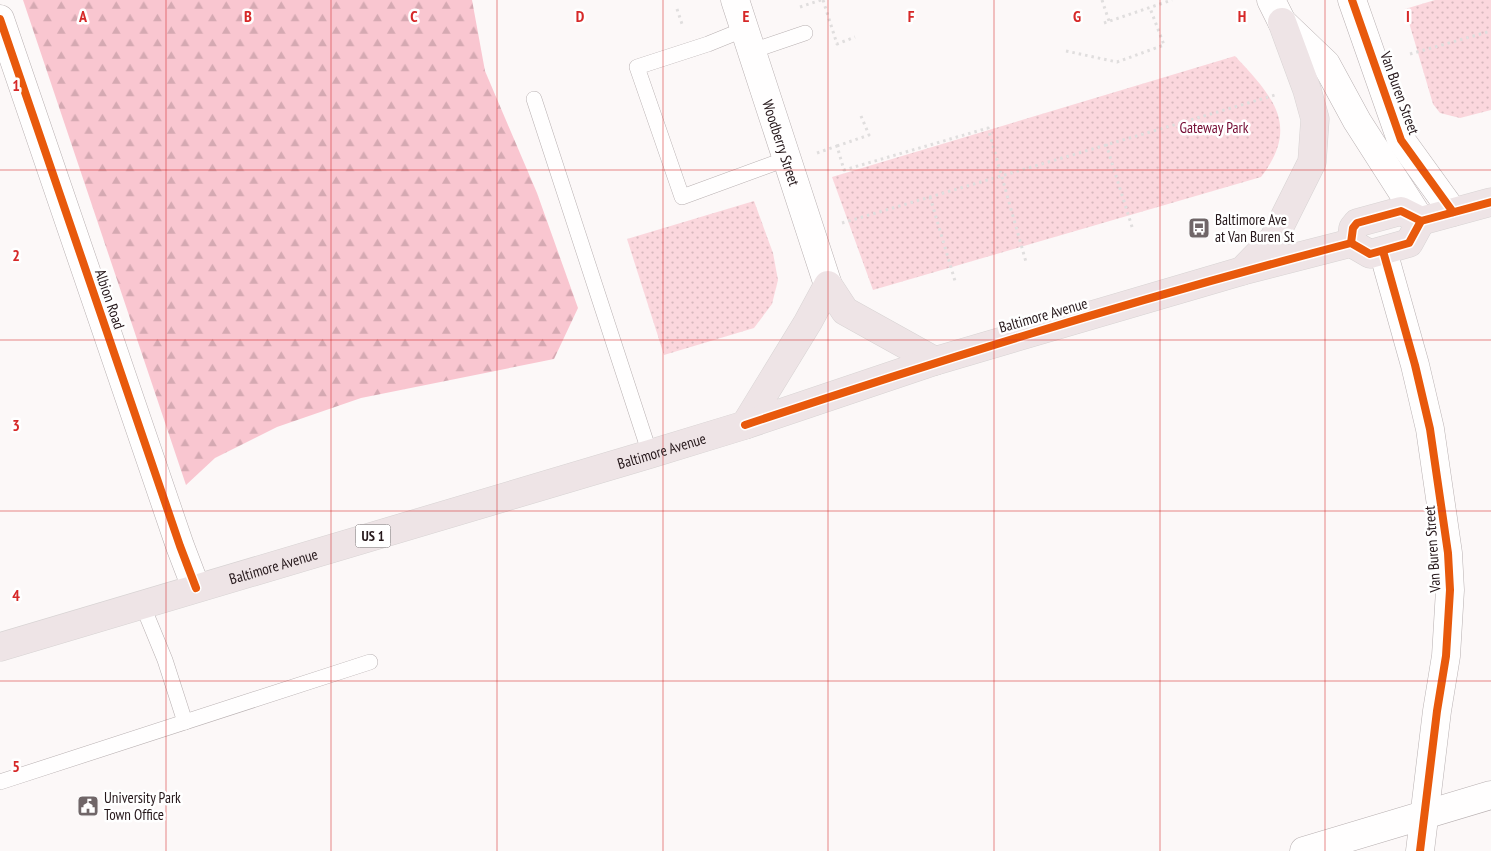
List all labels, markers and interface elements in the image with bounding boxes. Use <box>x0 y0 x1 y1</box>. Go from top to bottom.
text: A <box>78 6 88 26</box>
text: B <box>244 6 252 26</box>
text: C <box>410 6 418 26</box>
text: D <box>576 6 585 26</box>
text: E <box>743 6 750 26</box>
text: F <box>908 6 915 26</box>
text: G <box>1073 6 1081 26</box>
text: H <box>1238 6 1246 26</box>
text: I <box>1406 6 1410 26</box>
street label: Van Buren Street <box>1376 48 1424 137</box>
text: 1 <box>12 75 20 95</box>
street label: Woodberry Street <box>759 97 804 188</box>
park label: Gateway Park <box>1180 118 1249 137</box>
place label: Baltimore Ave at Van Buren St <box>1215 210 1294 246</box>
bus stop icon: Baltimore Ave at Van Buren St <box>1187 216 1211 240</box>
text: 2 <box>12 245 20 265</box>
street label: Albion Road <box>91 266 129 332</box>
street label: Baltimore Avenue <box>997 293 1089 337</box>
text: 3 <box>12 415 20 435</box>
street label: Baltimore Avenue <box>615 428 708 473</box>
street label: Van Buren Street <box>1419 505 1445 594</box>
road number: US 1 <box>356 524 390 548</box>
street label: Baltimore Avenue <box>227 544 320 588</box>
text: 4 <box>12 585 20 605</box>
text: 5 <box>12 756 20 776</box>
place label: University Park Town Office <box>104 788 181 824</box>
public building icon: University Park Town Office <box>76 794 100 818</box>

